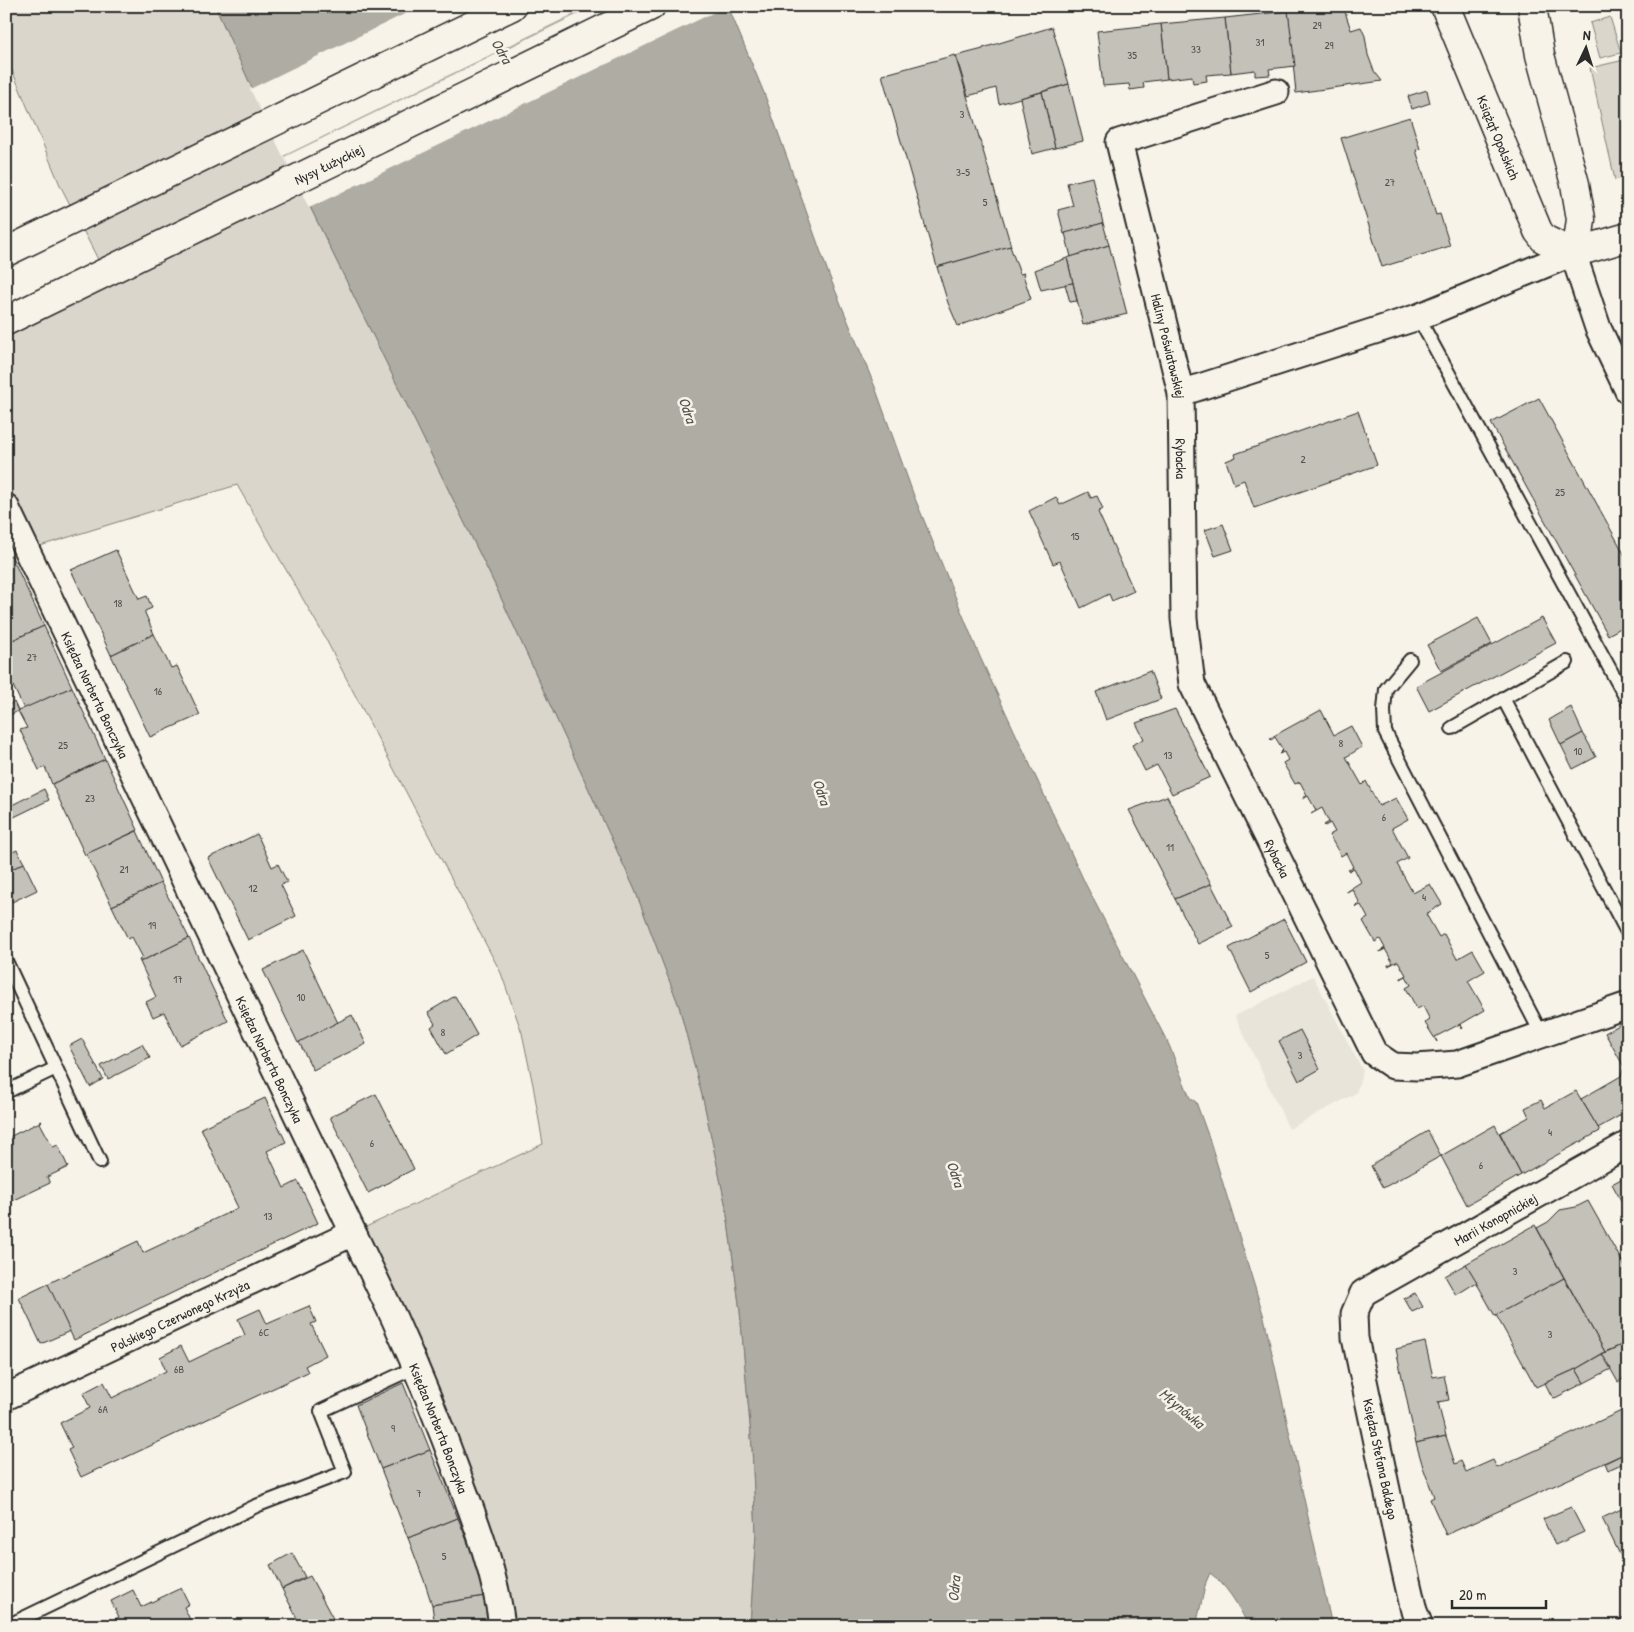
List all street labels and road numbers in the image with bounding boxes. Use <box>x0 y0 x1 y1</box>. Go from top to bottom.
street label: Książąt Opolskich <box>1473 92 1525 182</box>
street label: Nysy Łużyckiej <box>291 138 367 188</box>
street label: Haliny Poświatowskiej <box>1147 292 1191 399</box>
street label: Rybacka <box>1171 438 1192 479</box>
street label: Księdza Norberta Bonczyka <box>57 628 134 762</box>
street label: Rybacka <box>1260 836 1296 881</box>
street label: Księdza Norberta Bonczyka <box>232 993 309 1126</box>
street label: Marii Konopnickiej <box>1450 1188 1541 1250</box>
street label: Polskiego Czerwonego Krzyża <box>107 1274 252 1356</box>
street label: Księdza Norberta Bonczyka <box>405 1360 474 1496</box>
street label: Księdza Stefana Baldego <box>1358 1397 1403 1522</box>

